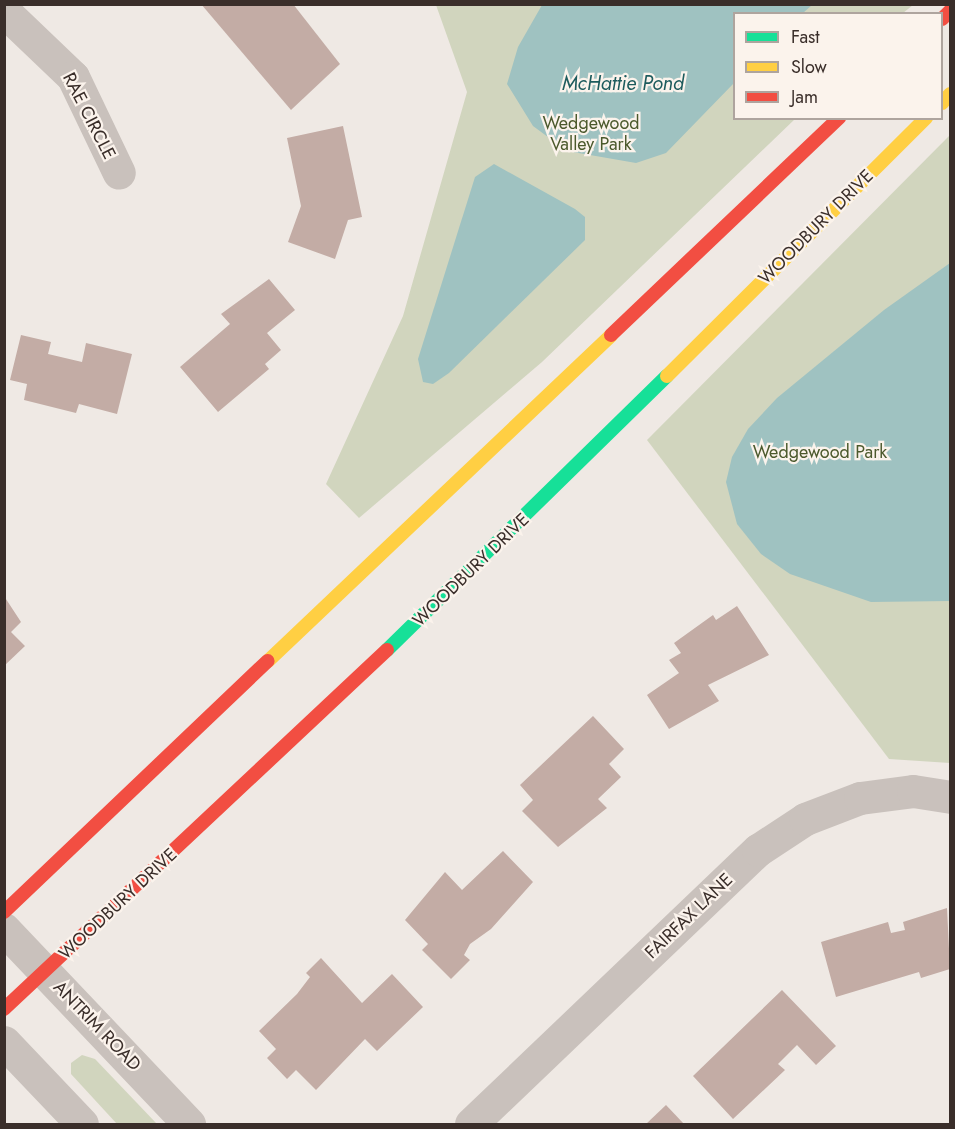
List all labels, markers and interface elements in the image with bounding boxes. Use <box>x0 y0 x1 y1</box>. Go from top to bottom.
legend <box>733 12 943 120</box>
text: Fast <box>791 24 820 50</box>
text: Slow <box>791 54 827 80</box>
street label: RAE CIRCLE <box>58 69 120 163</box>
water label: McHattie Pond <box>562 71 684 95</box>
text: Jam <box>791 84 818 110</box>
park label: Wedgewood Valley Park <box>542 113 640 156</box>
street label: WOODBURY DRIVE <box>754 165 878 289</box>
park label: Wedgewood Park <box>753 441 887 463</box>
street label: WOODBURY DRIVE <box>408 509 534 631</box>
street label: WOODBURY DRIVE <box>54 844 182 964</box>
street label: FAIRFAX LANE <box>641 869 737 963</box>
street label: ANTRIM ROAD <box>49 977 145 1075</box>

